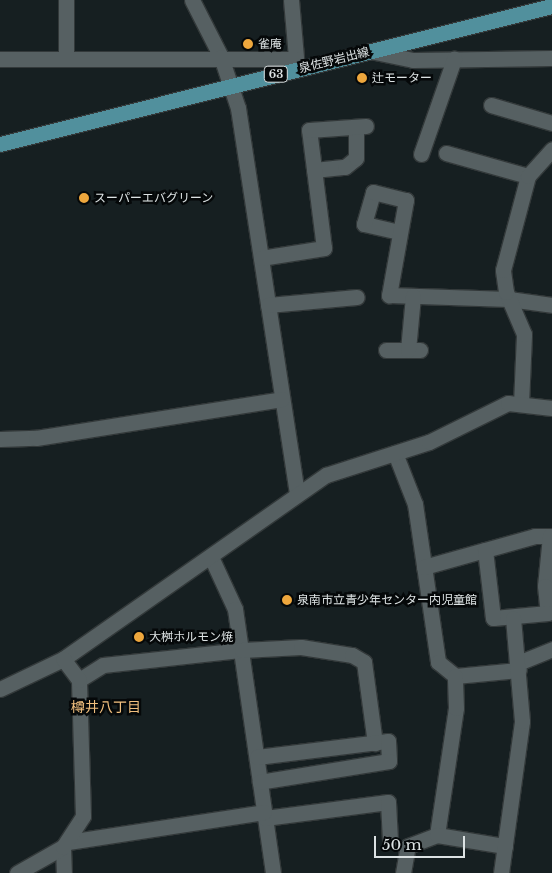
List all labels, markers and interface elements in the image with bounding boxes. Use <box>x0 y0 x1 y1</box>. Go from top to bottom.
place label: 雀庵 <box>258 37 282 51</box>
marker: 雀庵 <box>242 38 254 50</box>
street label: 泉佐野岩出線 <box>297 44 371 76</box>
road number: 63 <box>264 66 288 82</box>
place label: 辻モーター <box>372 71 432 85</box>
marker: 辻モーター <box>356 72 368 84</box>
place label: スーパーエバグリーン <box>94 191 214 205</box>
marker: スーパーエバグリーン <box>78 192 90 204</box>
place label: 泉南市立青少年センター内児童館 <box>297 593 477 607</box>
marker: 泉南市立青少年センター内児童館 <box>281 594 293 606</box>
place label: 大桝ホルモン焼 <box>149 630 233 644</box>
marker: 大桝ホルモン焼 <box>133 631 145 643</box>
district label: 樽井八丁目 <box>71 699 141 715</box>
scale bar <box>377 826 468 858</box>
text: 50 m <box>382 835 422 854</box>

